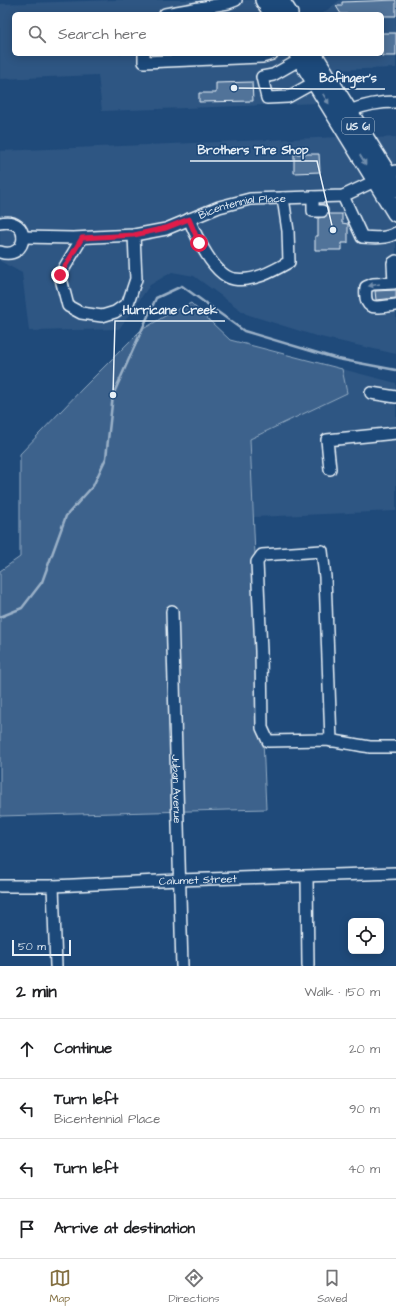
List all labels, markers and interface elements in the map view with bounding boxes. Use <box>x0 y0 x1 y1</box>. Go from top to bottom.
search box <box>12 12 384 56</box>
icon: search <box>26 23 48 45</box>
text: Search here <box>58 24 147 45</box>
callout: Bofinger's <box>311 65 385 89</box>
text: Bofinger's <box>319 70 377 89</box>
one-way arrow <box>322 93 329 105</box>
road number: US 61 <box>342 118 374 134</box>
callout: Brothers Tire Shop <box>190 137 317 161</box>
text: Brothers Tire Shop <box>198 142 309 160</box>
one-way arrow <box>360 154 367 166</box>
street label: Bicentennial Place <box>196 191 286 223</box>
route start <box>190 234 208 252</box>
route end <box>51 266 69 284</box>
one-way arrow <box>368 282 381 288</box>
callout: Hurricane Creek <box>115 297 225 321</box>
text: Hurricane Creek <box>123 302 218 319</box>
street label: Juban Avenue <box>168 754 185 824</box>
street label: Calumet Street <box>159 871 238 889</box>
map controls <box>348 918 384 954</box>
button: locate <box>348 918 384 954</box>
scale bar <box>12 938 71 957</box>
text: 50 m <box>18 939 46 954</box>
text: 2 min <box>16 980 57 1004</box>
text: Walk · 150 m <box>305 983 380 1001</box>
icon: ahead <box>16 1038 38 1060</box>
text: Continue <box>54 1038 112 1059</box>
text: 20 m <box>349 1040 380 1058</box>
text: Turn left <box>54 1089 118 1110</box>
icon: left <box>16 1098 38 1120</box>
text: 90 m <box>349 1100 380 1118</box>
text: Bicentennial Place <box>54 1110 160 1128</box>
icon: left <box>16 1158 38 1180</box>
text: Turn left <box>54 1158 118 1179</box>
text: 40 m <box>348 1160 380 1178</box>
icon: arrive <box>16 1218 38 1240</box>
text: Arrive at destination <box>54 1218 195 1239</box>
tab: Map <box>49 1267 71 1306</box>
tab: Directions <box>168 1267 220 1306</box>
tab: Saved <box>317 1267 347 1306</box>

